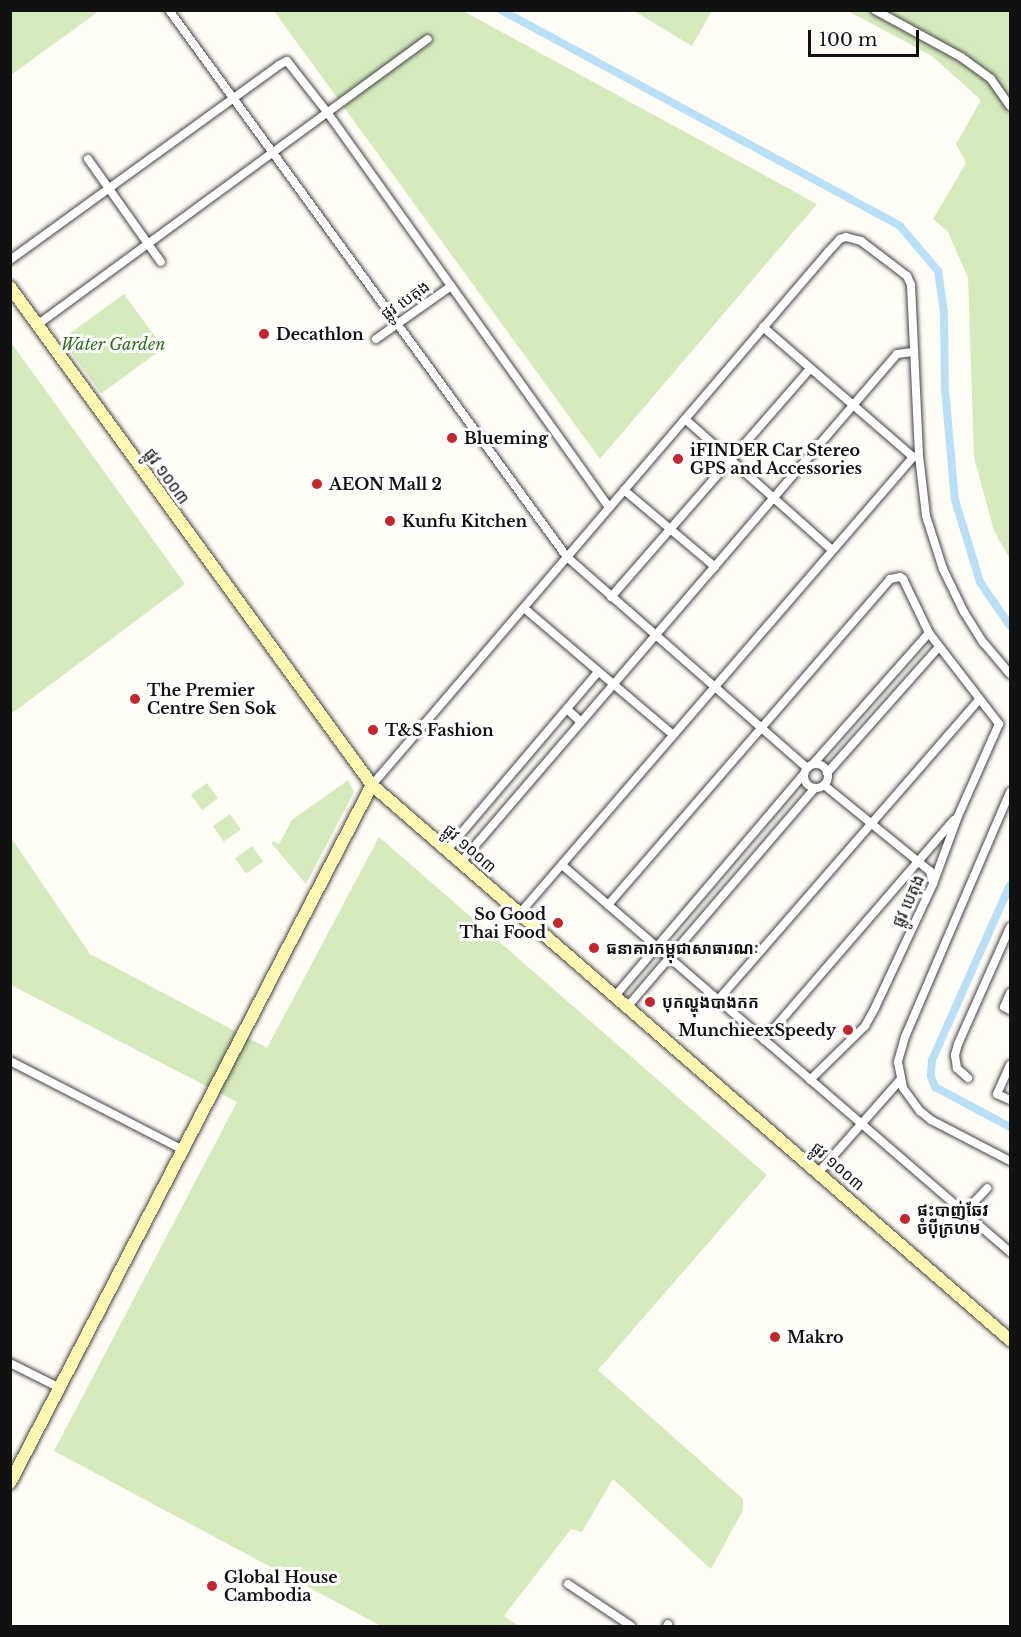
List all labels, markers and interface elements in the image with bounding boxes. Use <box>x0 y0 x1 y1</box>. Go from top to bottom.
scale bar <box>811 18 922 56</box>
text: 100 m <box>819 29 877 51</box>
street label: ផ្លូវ បេតុង <box>377 276 433 324</box>
place label: Decathlon <box>276 324 364 344</box>
marker: Decathlon <box>257 327 271 341</box>
park label: Water Garden <box>61 334 165 354</box>
place label: Blueming <box>464 428 548 448</box>
marker: Blueming <box>445 431 459 445</box>
place label: iFINDER Car Stereo GPS and Accessories <box>690 440 863 478</box>
street label: ផ្លូវ ១០០៣ <box>140 444 194 508</box>
marker: iFINDER Car Stereo GPS and Accessories <box>671 452 685 466</box>
place label: AEON Mall 2 <box>329 474 442 494</box>
marker: AEON Mall 2 <box>310 477 324 491</box>
place label: Kunfu Kitchen <box>402 511 527 531</box>
marker: Kunfu Kitchen <box>383 514 397 528</box>
place label: The Premier Centre Sen Sok <box>147 680 276 718</box>
marker: The Premier Centre Sen Sok <box>128 692 142 706</box>
place label: T&S Fashion <box>385 720 494 740</box>
marker: T&S Fashion <box>366 723 380 737</box>
street label: ផ្លូវ ១០០៣ <box>439 820 501 876</box>
street label: ផ្លូវ បេតុង <box>888 872 928 930</box>
place label: So Good Thai Food <box>459 904 546 942</box>
marker: So Good Thai Food <box>551 916 565 930</box>
place label: ធនាគារកម្ពុជាសាធារណៈ <box>606 938 758 958</box>
marker: ធនាគារកម្ពុជាសាធារណៈ <box>587 941 601 955</box>
place label: បុកល្ហុងបាងកក <box>662 992 759 1012</box>
marker: បុកល្ហុងបាងកក <box>643 995 657 1009</box>
place label: MunchieexSpeedy <box>678 1020 836 1040</box>
marker: MunchieexSpeedy <box>841 1023 855 1037</box>
street label: ផ្លូវ ១០០៣ <box>807 1138 869 1194</box>
place label: ផ្ទះបាញ់ឆែវ ចំប៉ីក្រហម <box>917 1200 989 1238</box>
marker: ផ្ទះបាញ់ឆែវ ចំប៉ីក្រហម <box>898 1212 912 1226</box>
place label: Makro <box>787 1327 844 1347</box>
marker: Makro <box>768 1330 782 1344</box>
place label: Global House Cambodia <box>224 1567 338 1605</box>
marker: Global House Cambodia <box>205 1579 219 1593</box>

